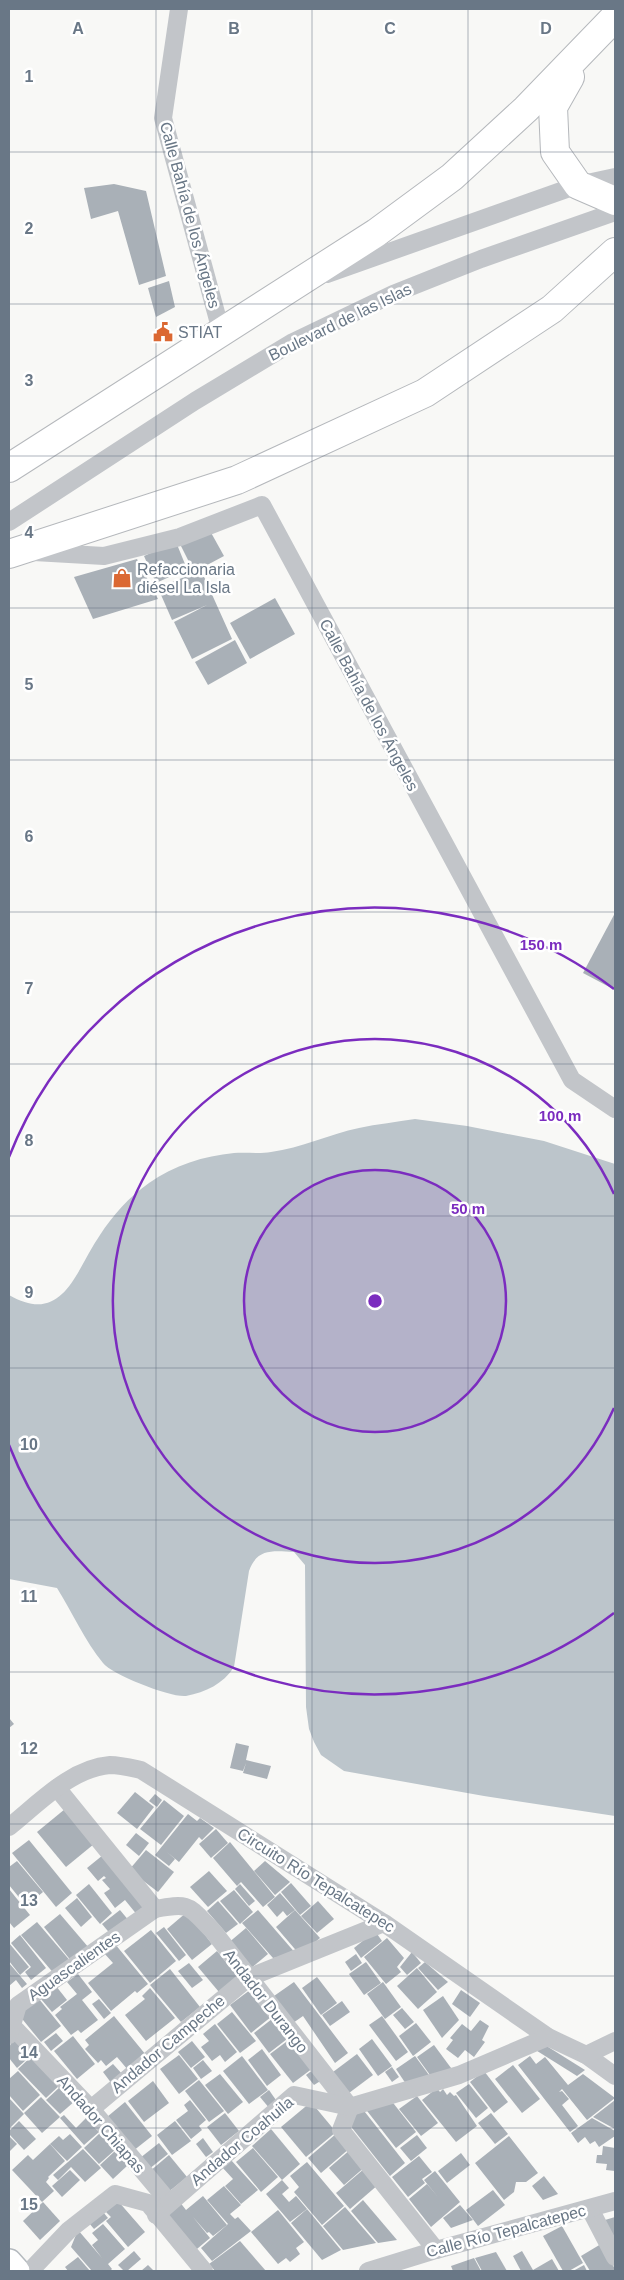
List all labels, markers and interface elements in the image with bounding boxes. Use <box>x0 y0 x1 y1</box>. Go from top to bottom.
text: A <box>72 20 84 37</box>
text: B <box>228 20 240 37</box>
text: C <box>384 20 396 37</box>
text: D <box>540 20 552 37</box>
text: 1 <box>25 68 34 85</box>
street label: Calle Bahía de los Ángeles <box>157 120 224 310</box>
text: 2 <box>25 220 34 237</box>
street label: Boulevard de las Islas <box>266 280 414 364</box>
public building icon: STIAT <box>152 321 174 343</box>
place label: STIAT <box>178 324 222 341</box>
text: 3 <box>25 372 34 389</box>
text: 4 <box>25 524 34 541</box>
place label: Refaccionaria diésel La Isla <box>137 561 235 596</box>
shop icon: Refaccionaria diésel La Isla <box>111 567 133 589</box>
street label: Calle Bahía de los Ángeles <box>316 616 422 794</box>
text: 5 <box>25 676 34 693</box>
text: 6 <box>25 828 34 845</box>
text: 150 m <box>520 936 562 953</box>
text: 7 <box>25 980 34 997</box>
text: 100 m <box>539 1107 581 1124</box>
text: 8 <box>25 1132 34 1149</box>
text: 50 m <box>451 1200 485 1217</box>
text: 9 <box>25 1284 34 1301</box>
centre of rings <box>366 1292 384 1310</box>
text: 10 <box>20 1436 38 1453</box>
text: 11 <box>21 1588 38 1605</box>
text: 12 <box>20 1740 38 1757</box>
street label: Circuito Río Tepalcatepec <box>234 1825 398 1935</box>
text: 13 <box>20 1892 38 1909</box>
street label: Aguascalientes <box>25 1928 123 2004</box>
street label: Andador Durango <box>220 1946 312 2056</box>
street label: Andador Campeche <box>108 1992 228 2096</box>
text: 14 <box>20 2044 38 2061</box>
street label: Andador Chiapas <box>54 2072 148 2176</box>
street label: Andador Coahuila <box>187 2093 297 2189</box>
text: 15 <box>20 2196 38 2213</box>
street label: Calle Río Tepalcatepec <box>424 2202 588 2260</box>

